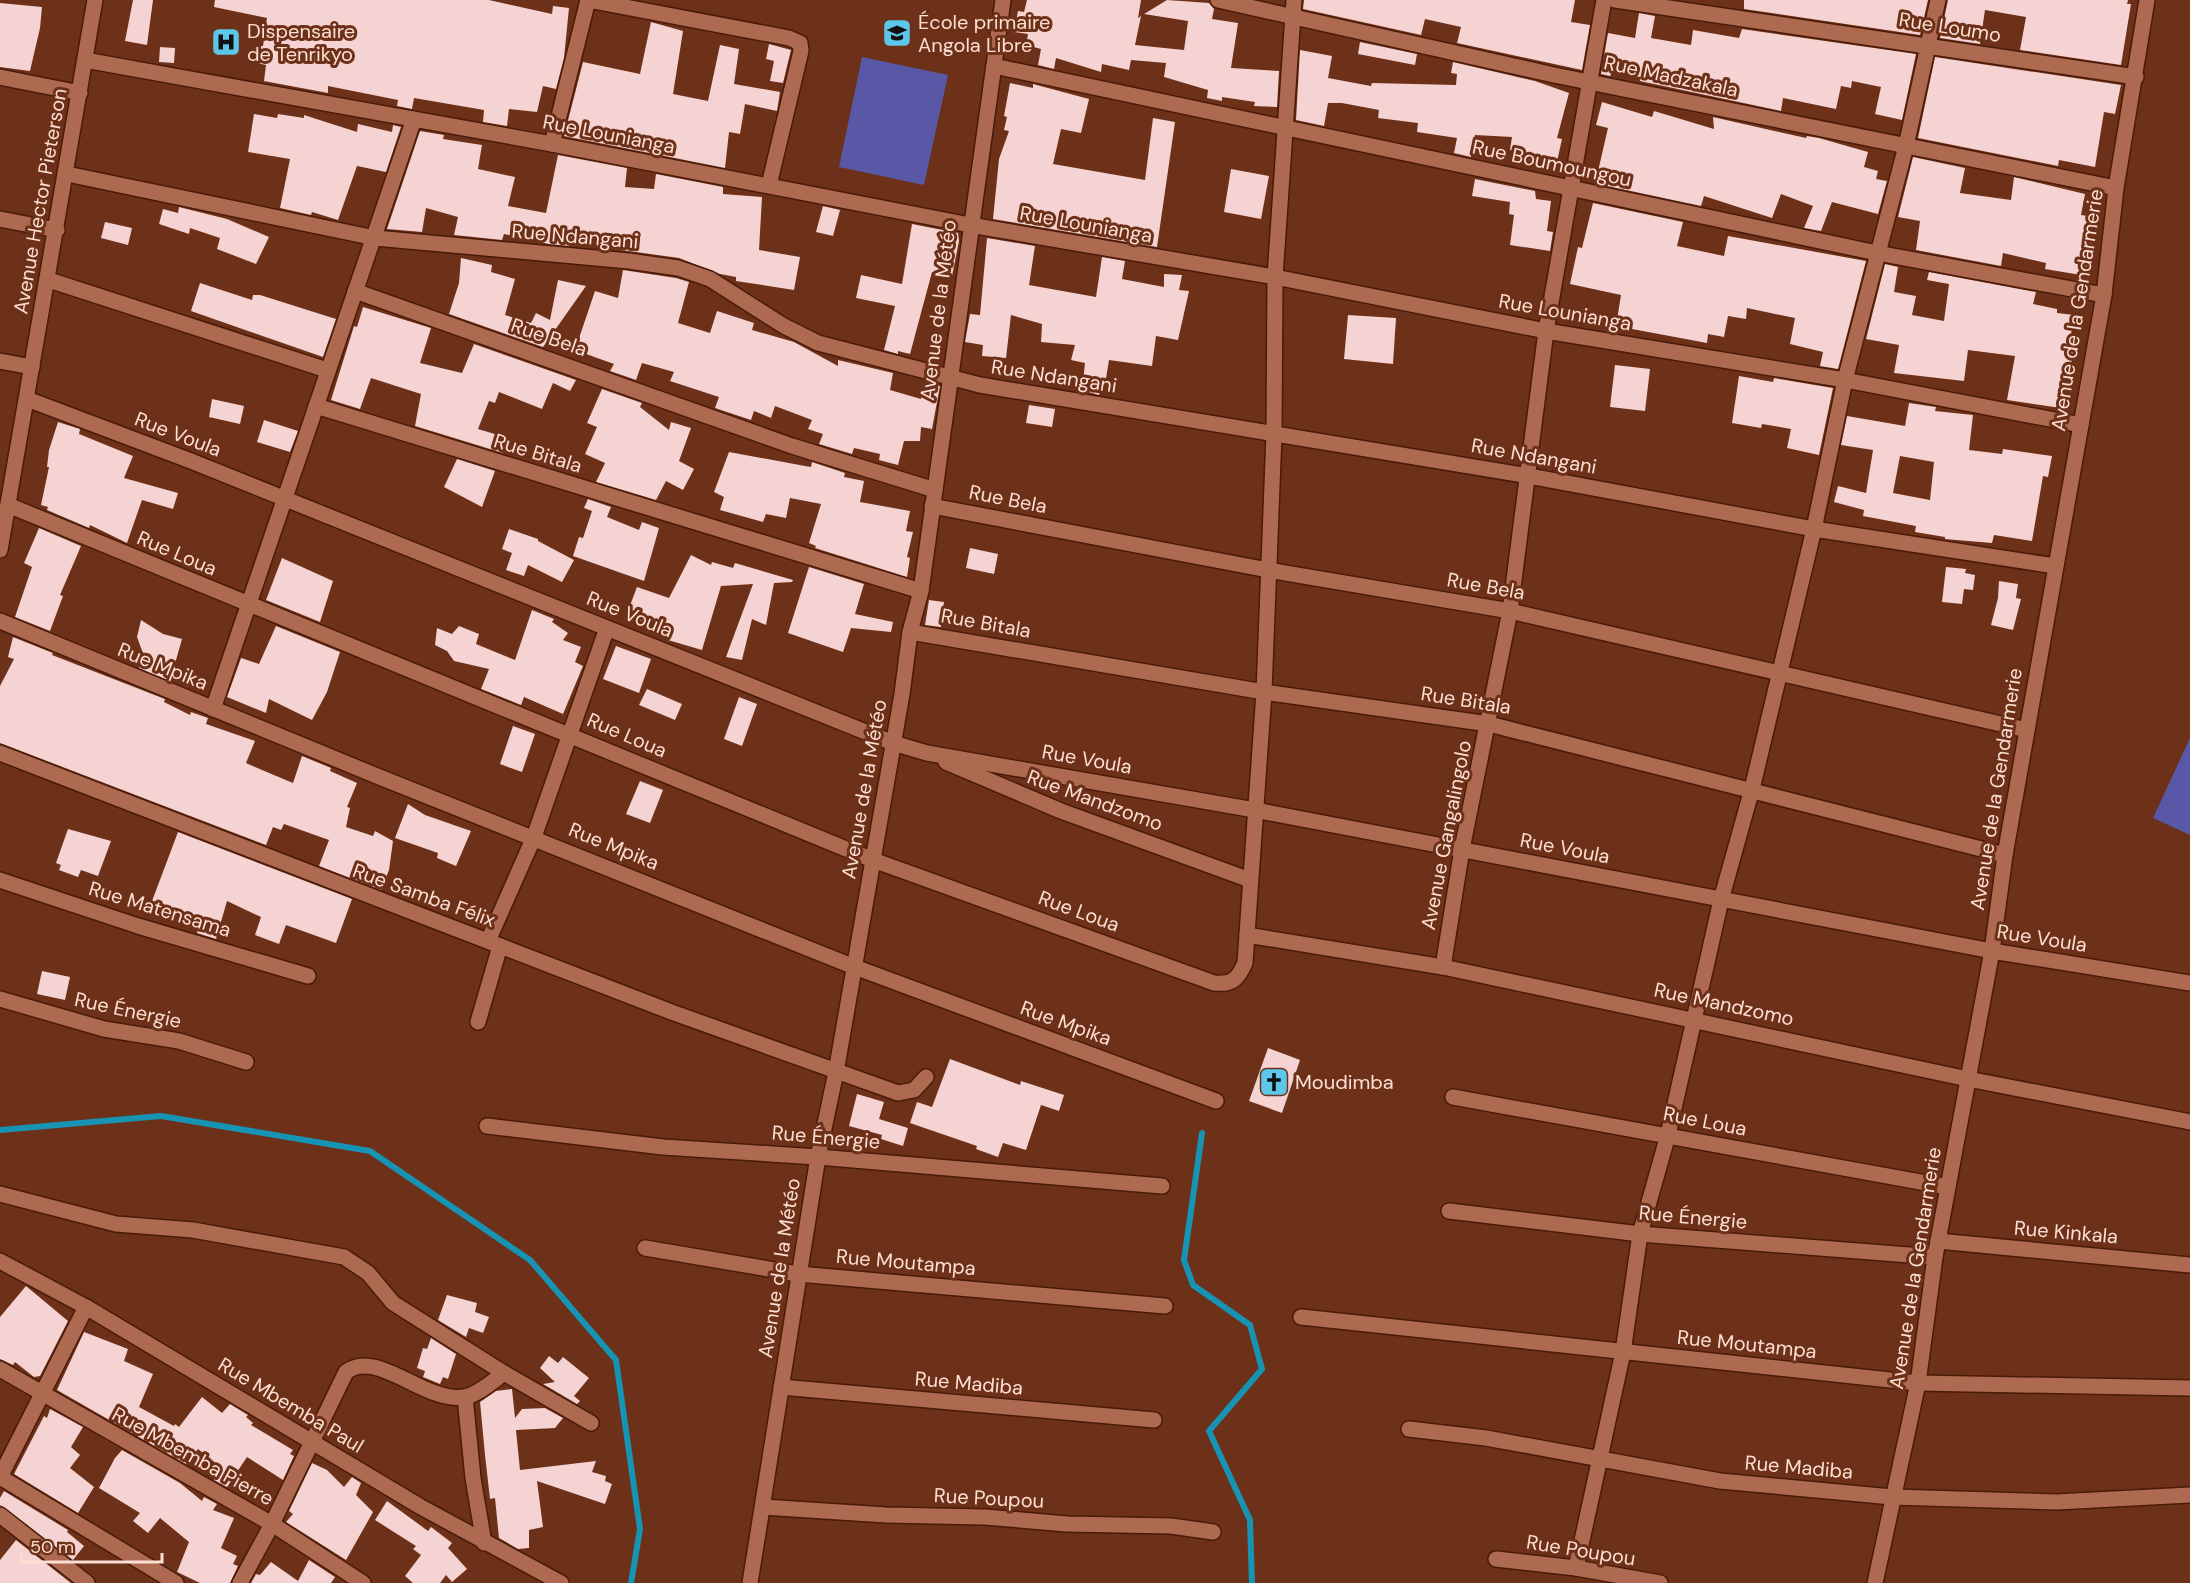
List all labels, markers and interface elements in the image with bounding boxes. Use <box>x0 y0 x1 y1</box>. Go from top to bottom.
street label: Rue Loumo <box>1897 6 2003 48</box>
place label: École primaire Angola Libre <box>918 9 1050 58</box>
school or university icon: École primaire Angola Libre <box>881 17 913 49</box>
place label: Dispensaire de Tenrikyo <box>247 18 355 67</box>
hospital icon: Dispensaire de Tenrikyo <box>210 26 242 58</box>
street label: Rue Madzakala <box>1602 49 1740 103</box>
street label: Avenue Hector Pieterson <box>7 86 73 316</box>
street label: Rue Lounianga <box>541 108 677 160</box>
street label: Rue Boumoungou <box>1470 133 1634 193</box>
street label: Avenue de la Gendarmerie <box>2045 187 2109 433</box>
street label: Rue Lounianga <box>1018 200 1154 248</box>
street label: Rue Ndangani <box>511 218 639 254</box>
street label: Avenue de la Météo <box>914 218 962 402</box>
street label: Rue Lounianga <box>1497 288 1633 336</box>
street label: Rue Bela <box>508 312 590 362</box>
street label: Rue Ndangani <box>989 353 1119 399</box>
street label: Rue Voula <box>131 406 225 462</box>
street label: Rue Bitala <box>491 427 585 479</box>
street label: Rue Ndangani <box>1469 432 1599 480</box>
street label: Rue Bela <box>967 479 1049 519</box>
street label: Rue Loua <box>133 525 221 581</box>
street label: Rue Bela <box>1445 566 1527 606</box>
street label: Rue Voula <box>583 585 677 643</box>
street label: Rue Bitala <box>939 602 1033 644</box>
street label: Rue Mpika <box>114 636 212 696</box>
street label: Avenue de la Gendarmerie <box>1964 666 2028 912</box>
street label: Rue Bitala <box>1419 680 1513 720</box>
street label: Avenue de la Météo <box>835 697 893 881</box>
street label: Rue Loua <box>583 707 671 763</box>
street label: Rue Voula <box>1040 738 1134 780</box>
street label: Avenue Gangalingolo <box>1415 738 1477 932</box>
street label: Rue Mandzomo <box>1024 763 1166 837</box>
street label: Rue Mpika <box>565 816 663 876</box>
street label: Rue Voula <box>1518 827 1612 869</box>
street label: Rue Samba Félix <box>349 857 499 933</box>
street label: Rue Matensama <box>86 875 234 943</box>
street label: Rue Loua <box>1035 884 1123 938</box>
street label: Rue Voula <box>1995 918 2089 958</box>
street label: Rue Mandzomo <box>1652 976 1796 1032</box>
street label: Rue Énergie <box>72 986 184 1034</box>
street label: Rue Mpika <box>1017 995 1115 1051</box>
church icon: Moudimba <box>1258 1066 1290 1098</box>
place label: Moudimba <box>1295 1069 1394 1095</box>
street label: Rue Loua <box>1661 1100 1749 1142</box>
street label: Rue Énergie <box>771 1119 881 1155</box>
street label: Avenue de la Gendarmerie <box>1883 1145 1947 1391</box>
street label: Avenue de la Météo <box>752 1176 806 1360</box>
street label: Rue Énergie <box>1638 1199 1748 1235</box>
street label: Rue Kinkala <box>2013 1215 2119 1249</box>
street label: Rue Moutampa <box>835 1243 977 1281</box>
street label: Rue Moutampa <box>1676 1324 1818 1364</box>
street label: Rue Mbemba Paul <box>214 1351 368 1459</box>
street label: Rue Madiba <box>914 1365 1024 1401</box>
street label: Rue Mbemba Pierre <box>108 1401 278 1511</box>
street label: Rue Madiba <box>1744 1449 1854 1485</box>
street label: Rue Poupou <box>933 1482 1045 1514</box>
scale bar <box>21 1526 162 1564</box>
street label: Rue Poupou <box>1525 1529 1637 1571</box>
text: 50 m <box>30 1535 74 1559</box>

